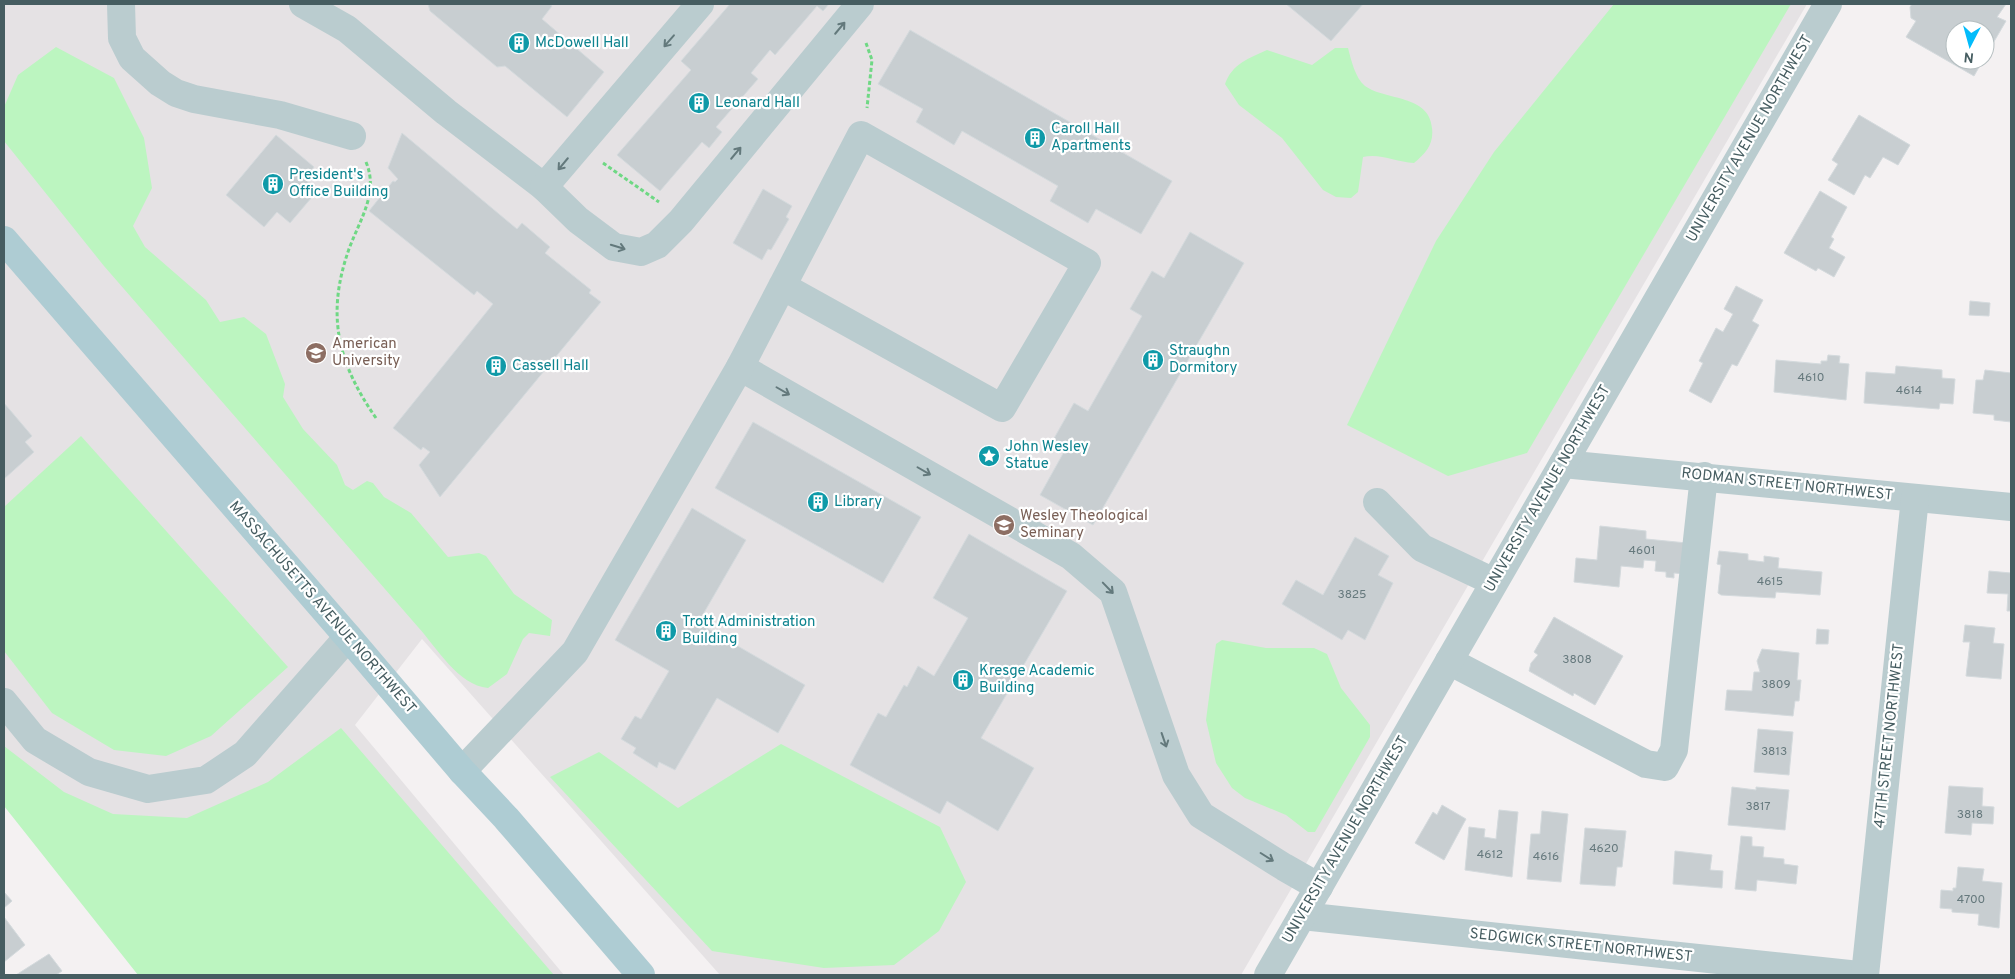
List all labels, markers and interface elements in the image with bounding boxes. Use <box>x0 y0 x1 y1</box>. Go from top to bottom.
north arrow <box>1945 20 1995 70</box>
one-way arrow <box>835 22 846 35</box>
building icon: McDowell Hall <box>507 31 531 55</box>
street label: UNIVERSITY AVENUE NORTHWEST <box>1683 32 1817 246</box>
place label: McDowell Hall <box>535 34 629 53</box>
one-way arrow <box>663 34 675 47</box>
text: N <box>1963 47 1975 65</box>
building icon: Leonard Hall <box>687 91 711 115</box>
place label: Leonard Hall <box>715 94 800 113</box>
place label: Caroll Hall Apartments <box>1051 120 1131 156</box>
building icon: Caroll Hall Apartments <box>1023 126 1047 150</box>
one-way arrow <box>730 147 741 160</box>
one-way arrow <box>558 158 569 171</box>
place label: President's Office Building <box>289 166 388 202</box>
building icon: President's Office Building <box>261 172 285 196</box>
one-way arrow <box>610 242 626 252</box>
place label: American University <box>332 335 400 371</box>
school or university icon: American University <box>304 341 328 365</box>
place label: Straughn Dormitory <box>1169 342 1237 378</box>
building icon: Straughn Dormitory <box>1141 348 1165 372</box>
building icon: Cassell Hall <box>484 354 508 378</box>
place label: Cassell Hall <box>512 357 589 376</box>
house number: 4610 <box>1798 370 1824 386</box>
street label: UNIVERSITY AVENUE NORTHWEST <box>1481 382 1615 596</box>
house number: 4614 <box>1896 383 1922 399</box>
one-way arrow <box>775 387 789 397</box>
place label: John Wesley Statue <box>1005 438 1089 474</box>
place icon: John Wesley Statue <box>977 444 1001 468</box>
street label: RODMAN STREET NORTHWEST <box>1680 464 1894 506</box>
one-way arrow <box>916 467 930 477</box>
building icon: Library <box>806 490 830 514</box>
place label: Library <box>834 493 882 512</box>
street label: MASSACHUSETTS AVENUE NORTHWEST <box>224 498 420 718</box>
place label: Wesley Theological Seminary <box>1020 507 1148 543</box>
school or university icon: Wesley Theological Seminary <box>992 513 1016 537</box>
house number: 4601 <box>1629 543 1655 559</box>
house number: 4615 <box>1757 574 1783 590</box>
one-way arrow <box>1102 582 1114 594</box>
house number: 3825 <box>1337 587 1367 603</box>
place label: Trott Administration Building <box>682 613 815 649</box>
building icon: Trott Administration Building <box>654 619 678 643</box>
street label: 47TH STREET NORTHWEST <box>1871 643 1909 829</box>
house number: 3808 <box>1562 652 1592 668</box>
place label: Kresge Academic Building <box>979 662 1095 698</box>
building icon: Kresge Academic Building <box>951 668 975 692</box>
house number: 3809 <box>1761 677 1791 693</box>
one-way arrow <box>1160 731 1169 747</box>
street label: UNIVERSITY AVENUE NORTHWEST <box>1279 733 1413 947</box>
house number: 3813 <box>1761 744 1787 760</box>
house number: 3817 <box>1745 799 1771 815</box>
house number: 3818 <box>1957 807 1983 823</box>
house number: 4620 <box>1589 841 1619 857</box>
house number: 4612 <box>1477 847 1503 863</box>
house number: 4616 <box>1533 849 1559 865</box>
one-way arrow <box>1260 851 1274 862</box>
house number: 4700 <box>1957 892 1985 908</box>
street label: SEDGWICK STREET NORTHWEST <box>1469 925 1693 967</box>

